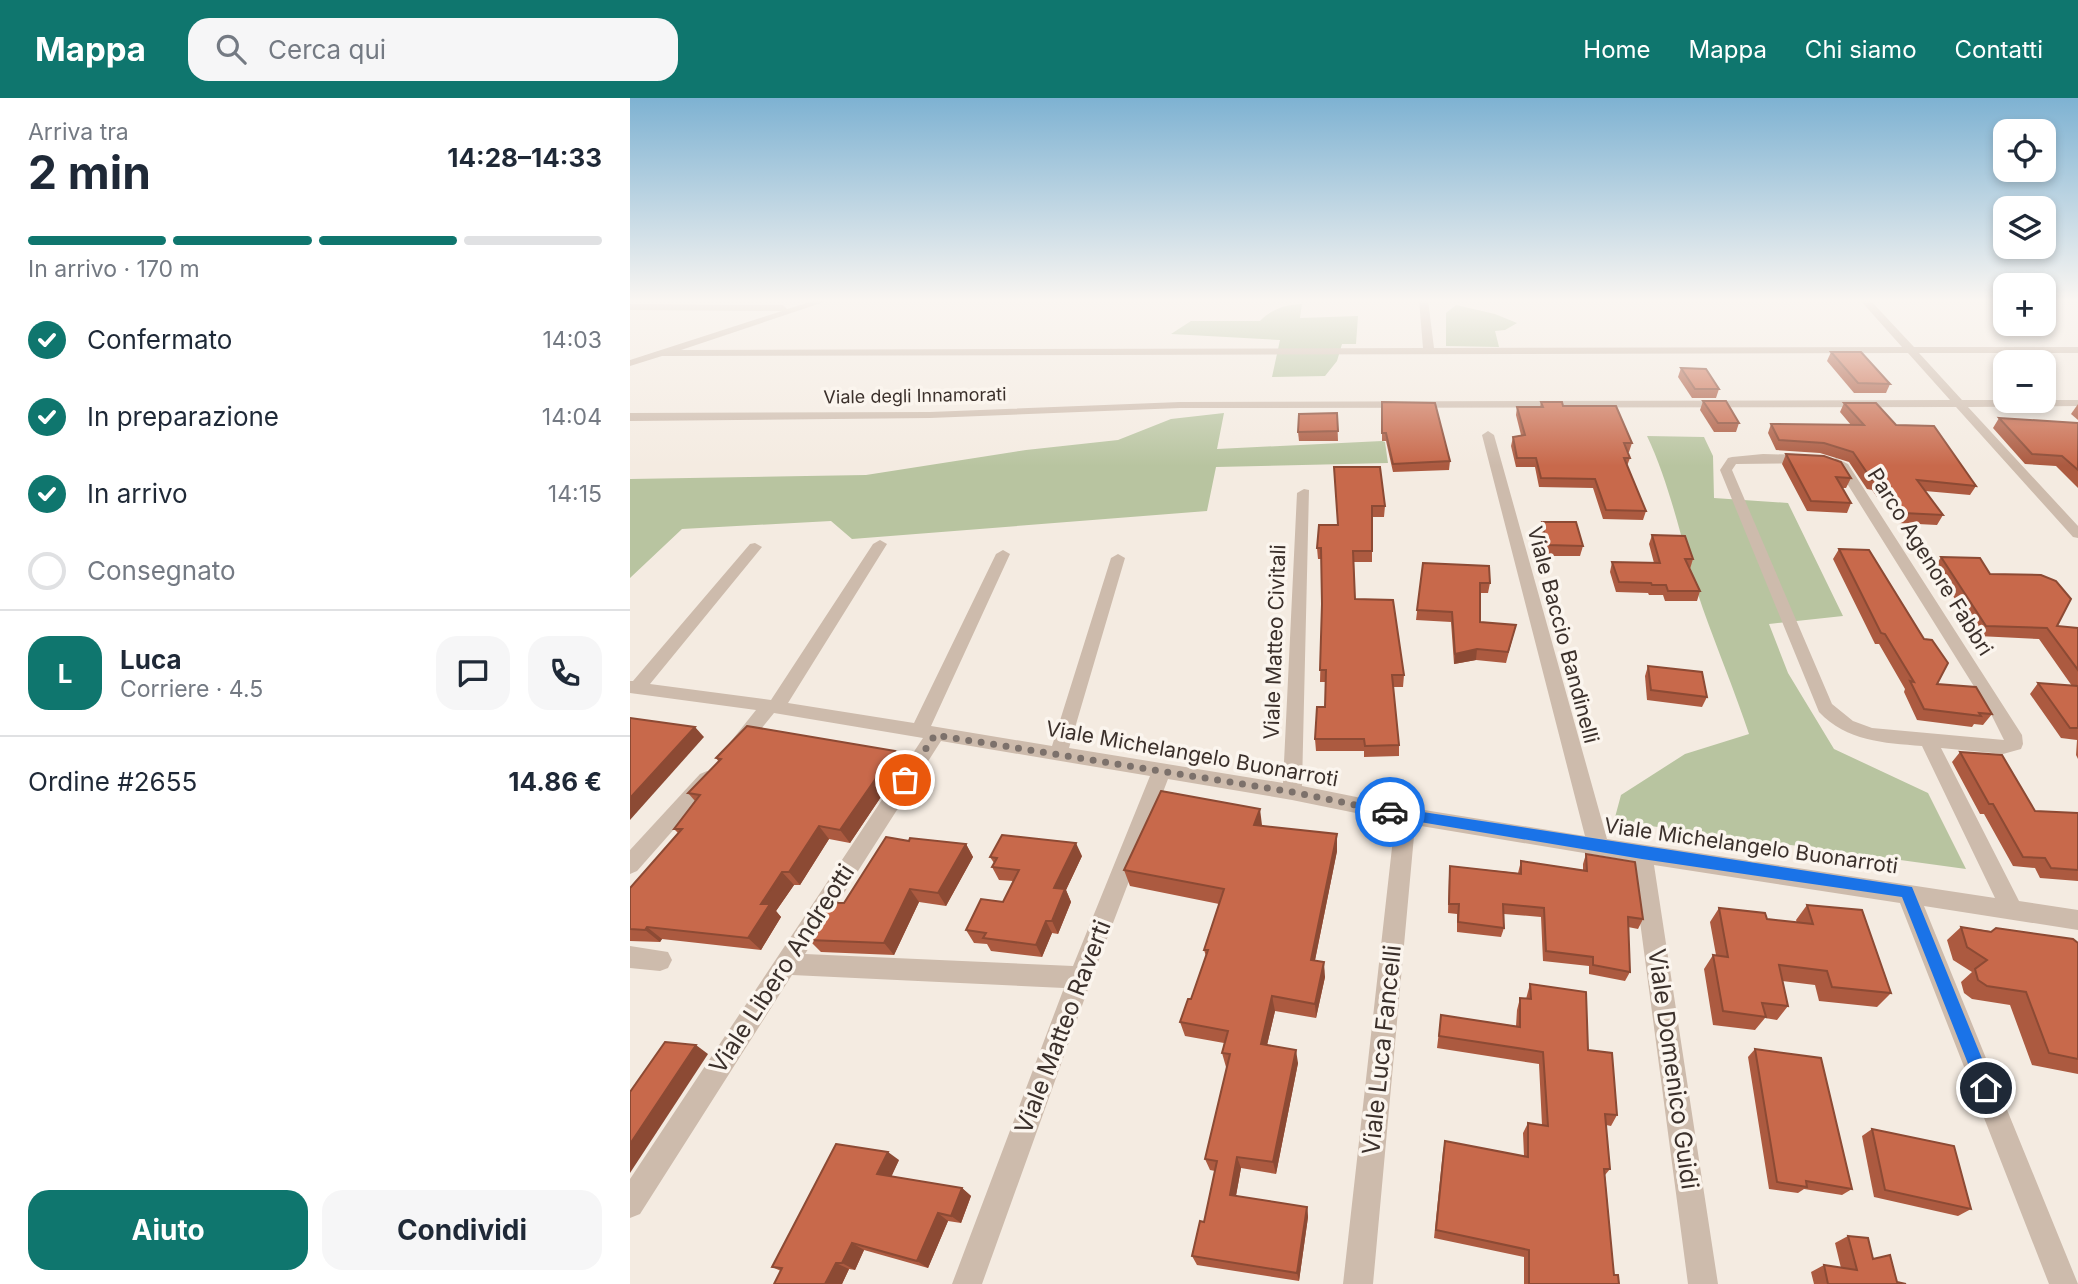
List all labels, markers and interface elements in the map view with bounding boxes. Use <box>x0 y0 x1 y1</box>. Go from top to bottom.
search box <box>188 18 678 81</box>
text: Mappa <box>35 29 146 69</box>
icon: search <box>212 30 250 68</box>
text: Cerca qui <box>268 34 386 65</box>
text: Home <box>1583 35 1651 64</box>
text: Mappa <box>1689 35 1767 64</box>
text: Chi siamo <box>1805 35 1917 64</box>
text: Contatti <box>1955 35 2043 64</box>
text: Arriva tra <box>28 118 129 146</box>
map controls <box>1993 119 2056 413</box>
button: locate <box>1993 119 2056 182</box>
text: 14:28–14:33 <box>447 142 602 173</box>
text: 2 min <box>28 144 151 200</box>
button: layers <box>1993 196 2056 259</box>
text: In arrivo · 170 m <box>28 255 200 283</box>
button: + <box>1993 273 2056 336</box>
icon: check <box>28 321 66 359</box>
text: Confermato <box>87 324 232 355</box>
text: 14:03 <box>542 326 602 354</box>
button: − <box>1993 350 2056 413</box>
street label: Viale degli Innamorati <box>823 383 1007 408</box>
icon: check <box>28 398 66 436</box>
text: In preparazione <box>87 401 279 432</box>
text: 14:04 <box>542 403 602 431</box>
street label: Parco Agenore Fabbri <box>1863 463 1998 660</box>
icon: check <box>28 475 66 513</box>
text: In arrivo <box>87 478 188 509</box>
text: 14:15 <box>548 480 602 508</box>
street label: Viale Baccio Bandinelli <box>1522 524 1604 746</box>
street label: Viale Matteo Civitali <box>1259 544 1290 740</box>
text: Consegnato <box>87 555 236 586</box>
button: chat <box>436 636 510 710</box>
button: phone <box>528 636 602 710</box>
text: Luca <box>120 644 182 675</box>
text: L <box>58 658 72 689</box>
text: Corriere · 4.5 <box>120 675 263 703</box>
street label: Viale Michelangelo Buonarroti <box>1044 715 1340 792</box>
pin <box>875 750 935 810</box>
icon: bag <box>886 761 924 799</box>
text: Ordine #2655 <box>28 766 197 797</box>
text: 14.86 € <box>508 766 602 797</box>
courier <box>1355 777 1425 847</box>
icon: car <box>1371 793 1409 831</box>
street label: Viale Michelangelo Buonarroti <box>1602 812 1900 879</box>
street label: Viale Libero Andreotti <box>703 859 860 1079</box>
street label: Viale Matteo Raverti <box>1008 916 1117 1138</box>
street label: Viale Luca Fancelli <box>1356 944 1407 1156</box>
street label: Viale Domenico Guidi <box>1642 947 1705 1191</box>
pin <box>1956 1058 2016 1118</box>
icon: home <box>1967 1069 2005 1107</box>
button: Aiuto <box>28 1190 308 1270</box>
button: Condividi <box>322 1190 602 1270</box>

